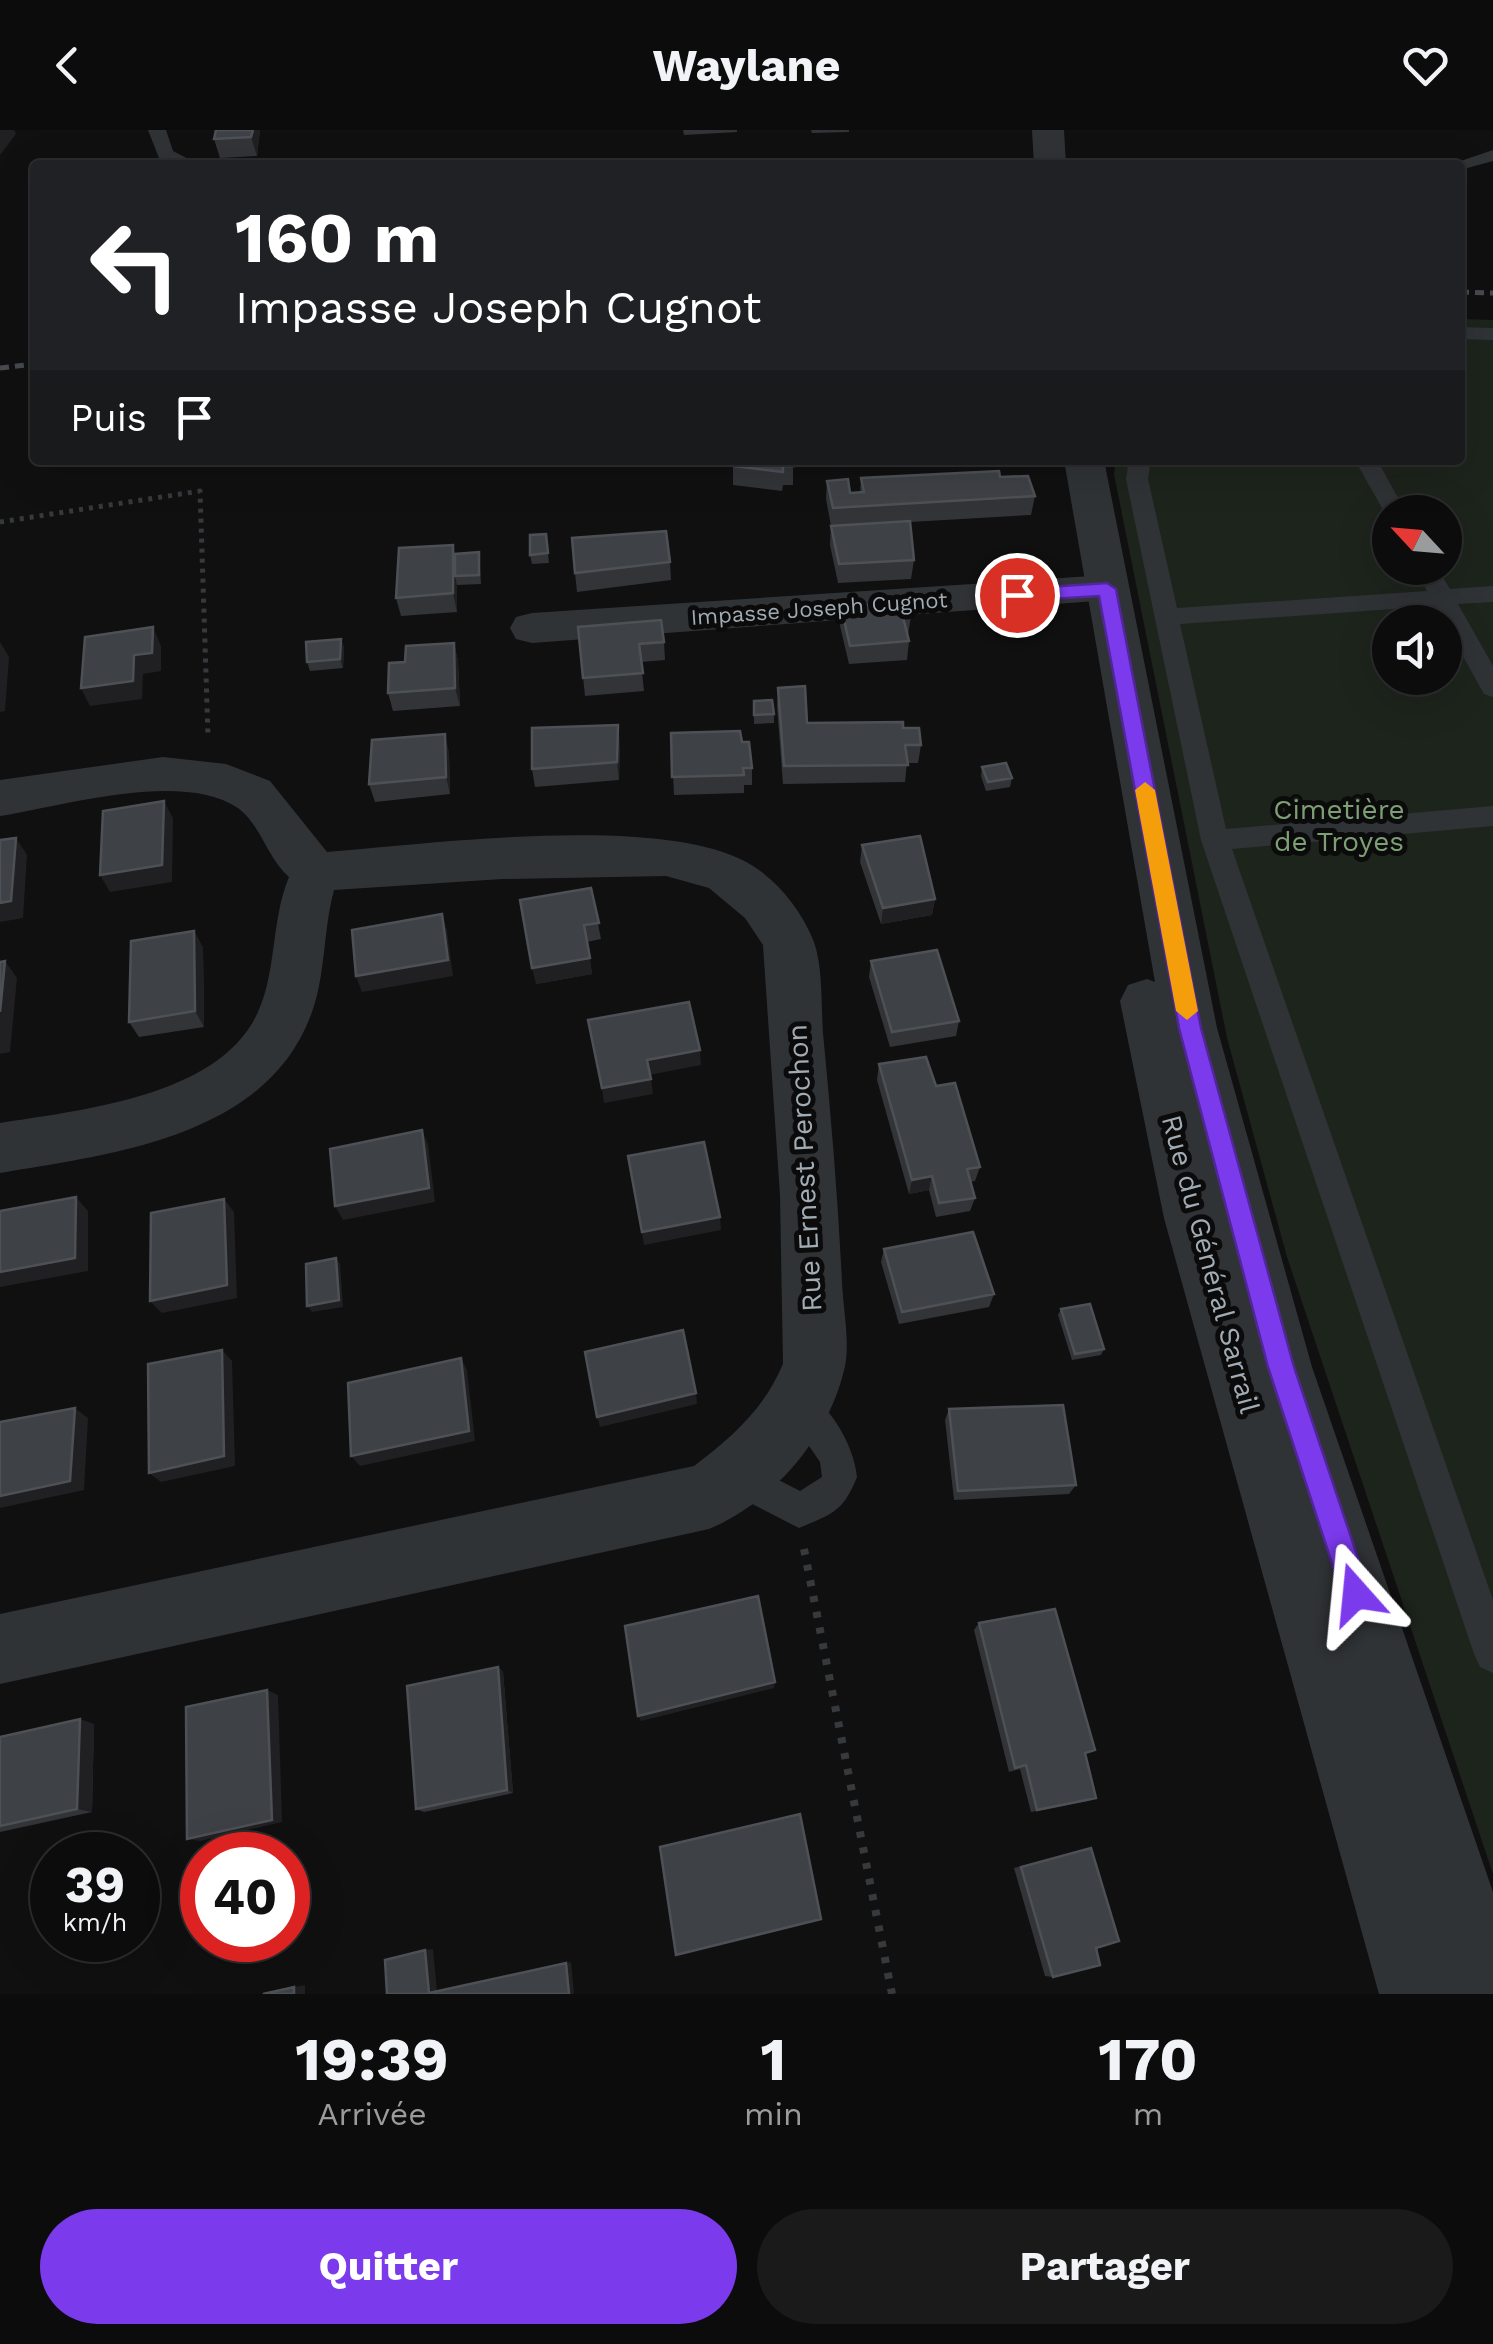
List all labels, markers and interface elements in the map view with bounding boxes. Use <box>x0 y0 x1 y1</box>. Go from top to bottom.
icon: back <box>40 38 95 93</box>
icon: heart <box>1398 38 1453 93</box>
text: Waylane <box>652 39 841 92</box>
text: 160 m <box>235 197 439 279</box>
icon: left <box>70 200 200 330</box>
text: Impasse Joseph Cugnot <box>235 281 761 334</box>
icon: arrive <box>167 390 222 445</box>
text: Puis <box>70 396 147 440</box>
north arrow <box>1372 495 1462 585</box>
map controls <box>1372 495 1462 695</box>
pin <box>975 553 1060 638</box>
icon: arrive <box>990 568 1045 623</box>
street label: Impasse Joseph Cugnot <box>690 587 948 630</box>
button: sound <box>1372 605 1462 695</box>
park label: Cimetière de Troyes <box>1273 793 1405 858</box>
street label: Rue Ernest Perochon <box>780 1023 829 1313</box>
street label: Rue du Général Sarrail <box>1155 1111 1266 1417</box>
position arrow <box>1304 1542 1408 1646</box>
speed limit sign: 40 <box>180 1832 310 1962</box>
text: 39 <box>65 1855 125 1914</box>
text: km/h <box>63 1908 127 1937</box>
text: 19:39 <box>295 2024 449 2095</box>
text: 1 <box>761 2024 786 2095</box>
text: 170 <box>1098 2024 1198 2095</box>
text: Arrivée <box>317 2095 427 2133</box>
text: min <box>744 2095 803 2133</box>
text: m <box>1133 2095 1163 2133</box>
button: Quitter <box>40 2209 737 2324</box>
button: Partager <box>757 2209 1453 2324</box>

